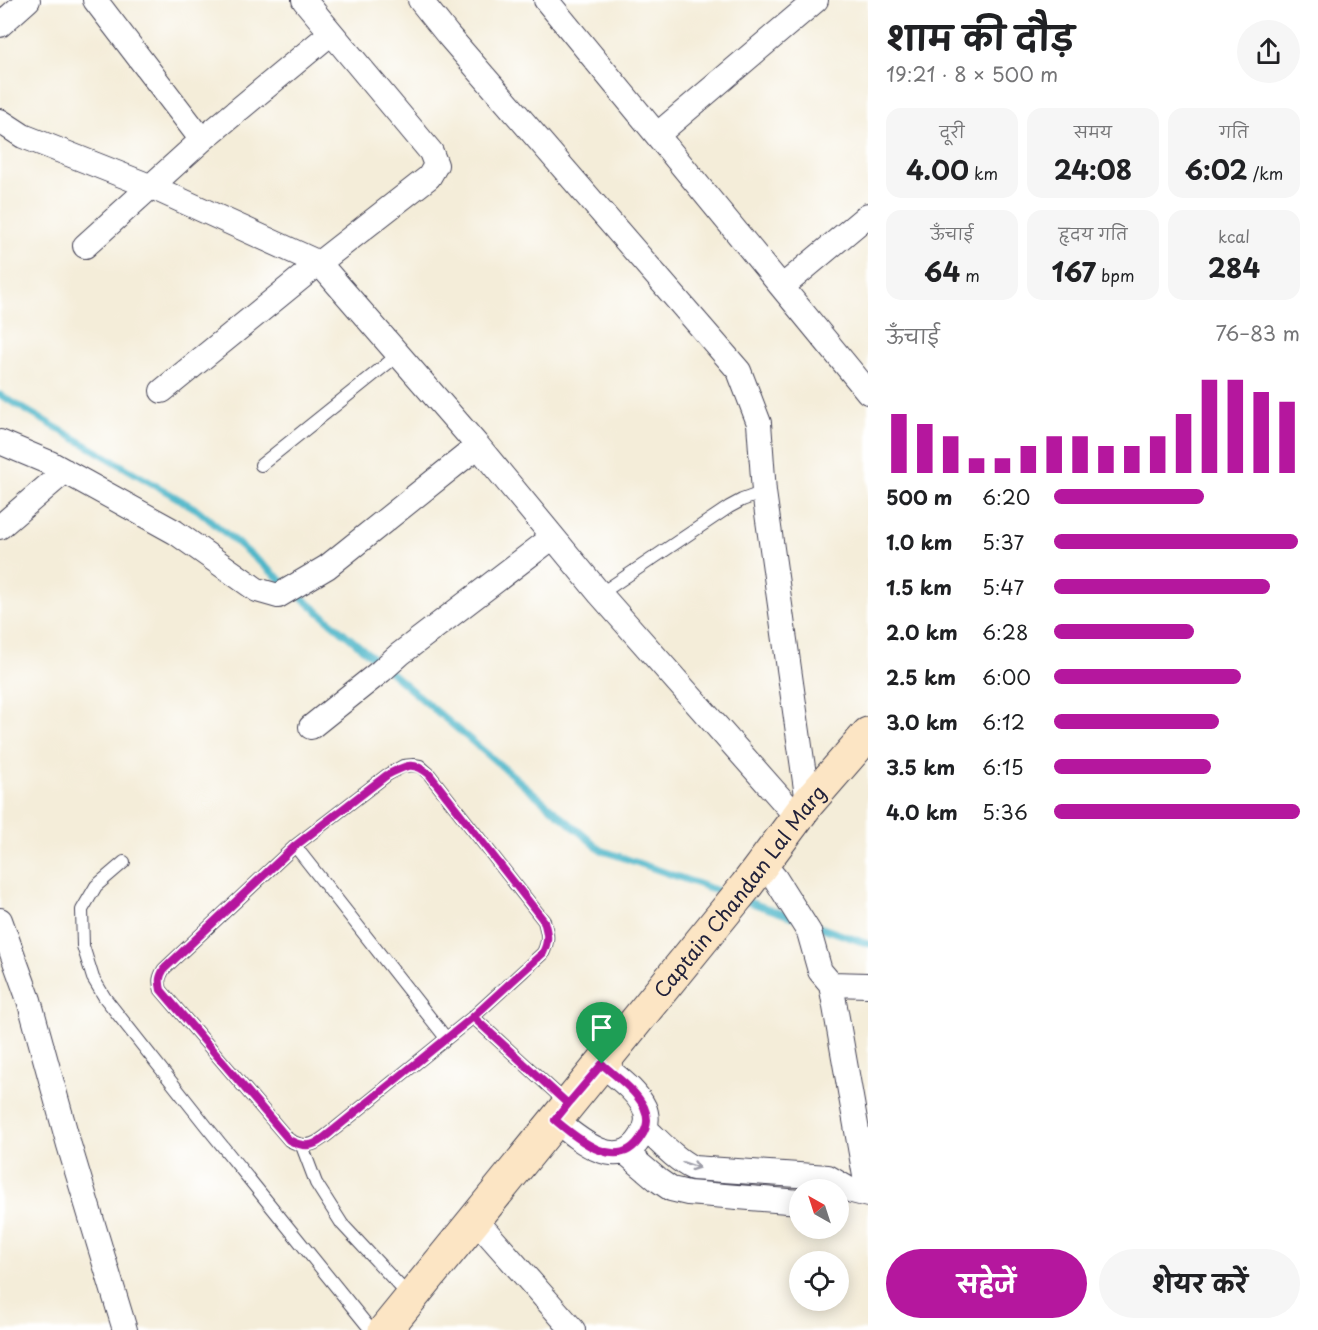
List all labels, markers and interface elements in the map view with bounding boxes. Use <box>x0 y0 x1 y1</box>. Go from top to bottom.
text: शाम की दौड़ <box>886 11 1074 61</box>
button: share <box>1237 20 1300 83</box>
text: 19:21 · 8 × 500 m <box>886 59 1058 89</box>
text: दूरी <box>939 119 965 143</box>
text: समय <box>1074 119 1112 143</box>
text: गति <box>1219 119 1249 143</box>
text: 4.00 <box>906 150 969 189</box>
text: 24:08 <box>1054 150 1132 189</box>
text: 6:02 <box>1185 150 1247 189</box>
text: km <box>969 161 998 185</box>
text: /km <box>1247 161 1283 185</box>
text: ऊँचाई <box>931 221 973 245</box>
text: हृदय गति <box>1058 221 1128 245</box>
text: kcal <box>1218 224 1250 248</box>
text: 284 <box>1208 248 1260 287</box>
text: 64 <box>924 252 960 291</box>
text: 167 <box>1052 252 1096 291</box>
text: m <box>960 263 980 287</box>
text: bpm <box>1096 263 1134 287</box>
text: 76–83 m <box>1216 318 1300 348</box>
text: ऊँचाई <box>886 321 940 351</box>
text: 500 m <box>886 482 953 512</box>
text: 6:20 <box>982 482 1030 512</box>
text: 1.0 km <box>886 527 953 557</box>
text: 5:37 <box>982 527 1024 557</box>
text: 1.5 km <box>886 572 952 602</box>
text: 5:47 <box>982 572 1024 602</box>
text: 2.0 km <box>886 617 958 647</box>
text: 6:28 <box>982 617 1028 647</box>
text: 2.5 km <box>886 662 956 692</box>
text: 6:00 <box>982 662 1031 692</box>
text: 3.0 km <box>886 707 958 737</box>
text: 6:12 <box>982 707 1025 737</box>
text: 3.5 km <box>886 752 955 782</box>
text: 6:15 <box>982 752 1024 782</box>
street label: Captain Chandan Lal Marg <box>646 778 832 1004</box>
text: 4.0 km <box>886 797 958 827</box>
text: 5:36 <box>982 797 1028 827</box>
pin <box>576 1002 627 1064</box>
icon: arrive <box>585 1011 618 1044</box>
one-way arrow <box>682 1160 701 1171</box>
north arrow <box>789 1179 849 1239</box>
map controls <box>789 1179 849 1311</box>
button: सहेजें <box>886 1249 1087 1318</box>
button: शेयर करें <box>1099 1249 1300 1318</box>
button: locate <box>789 1251 849 1311</box>

